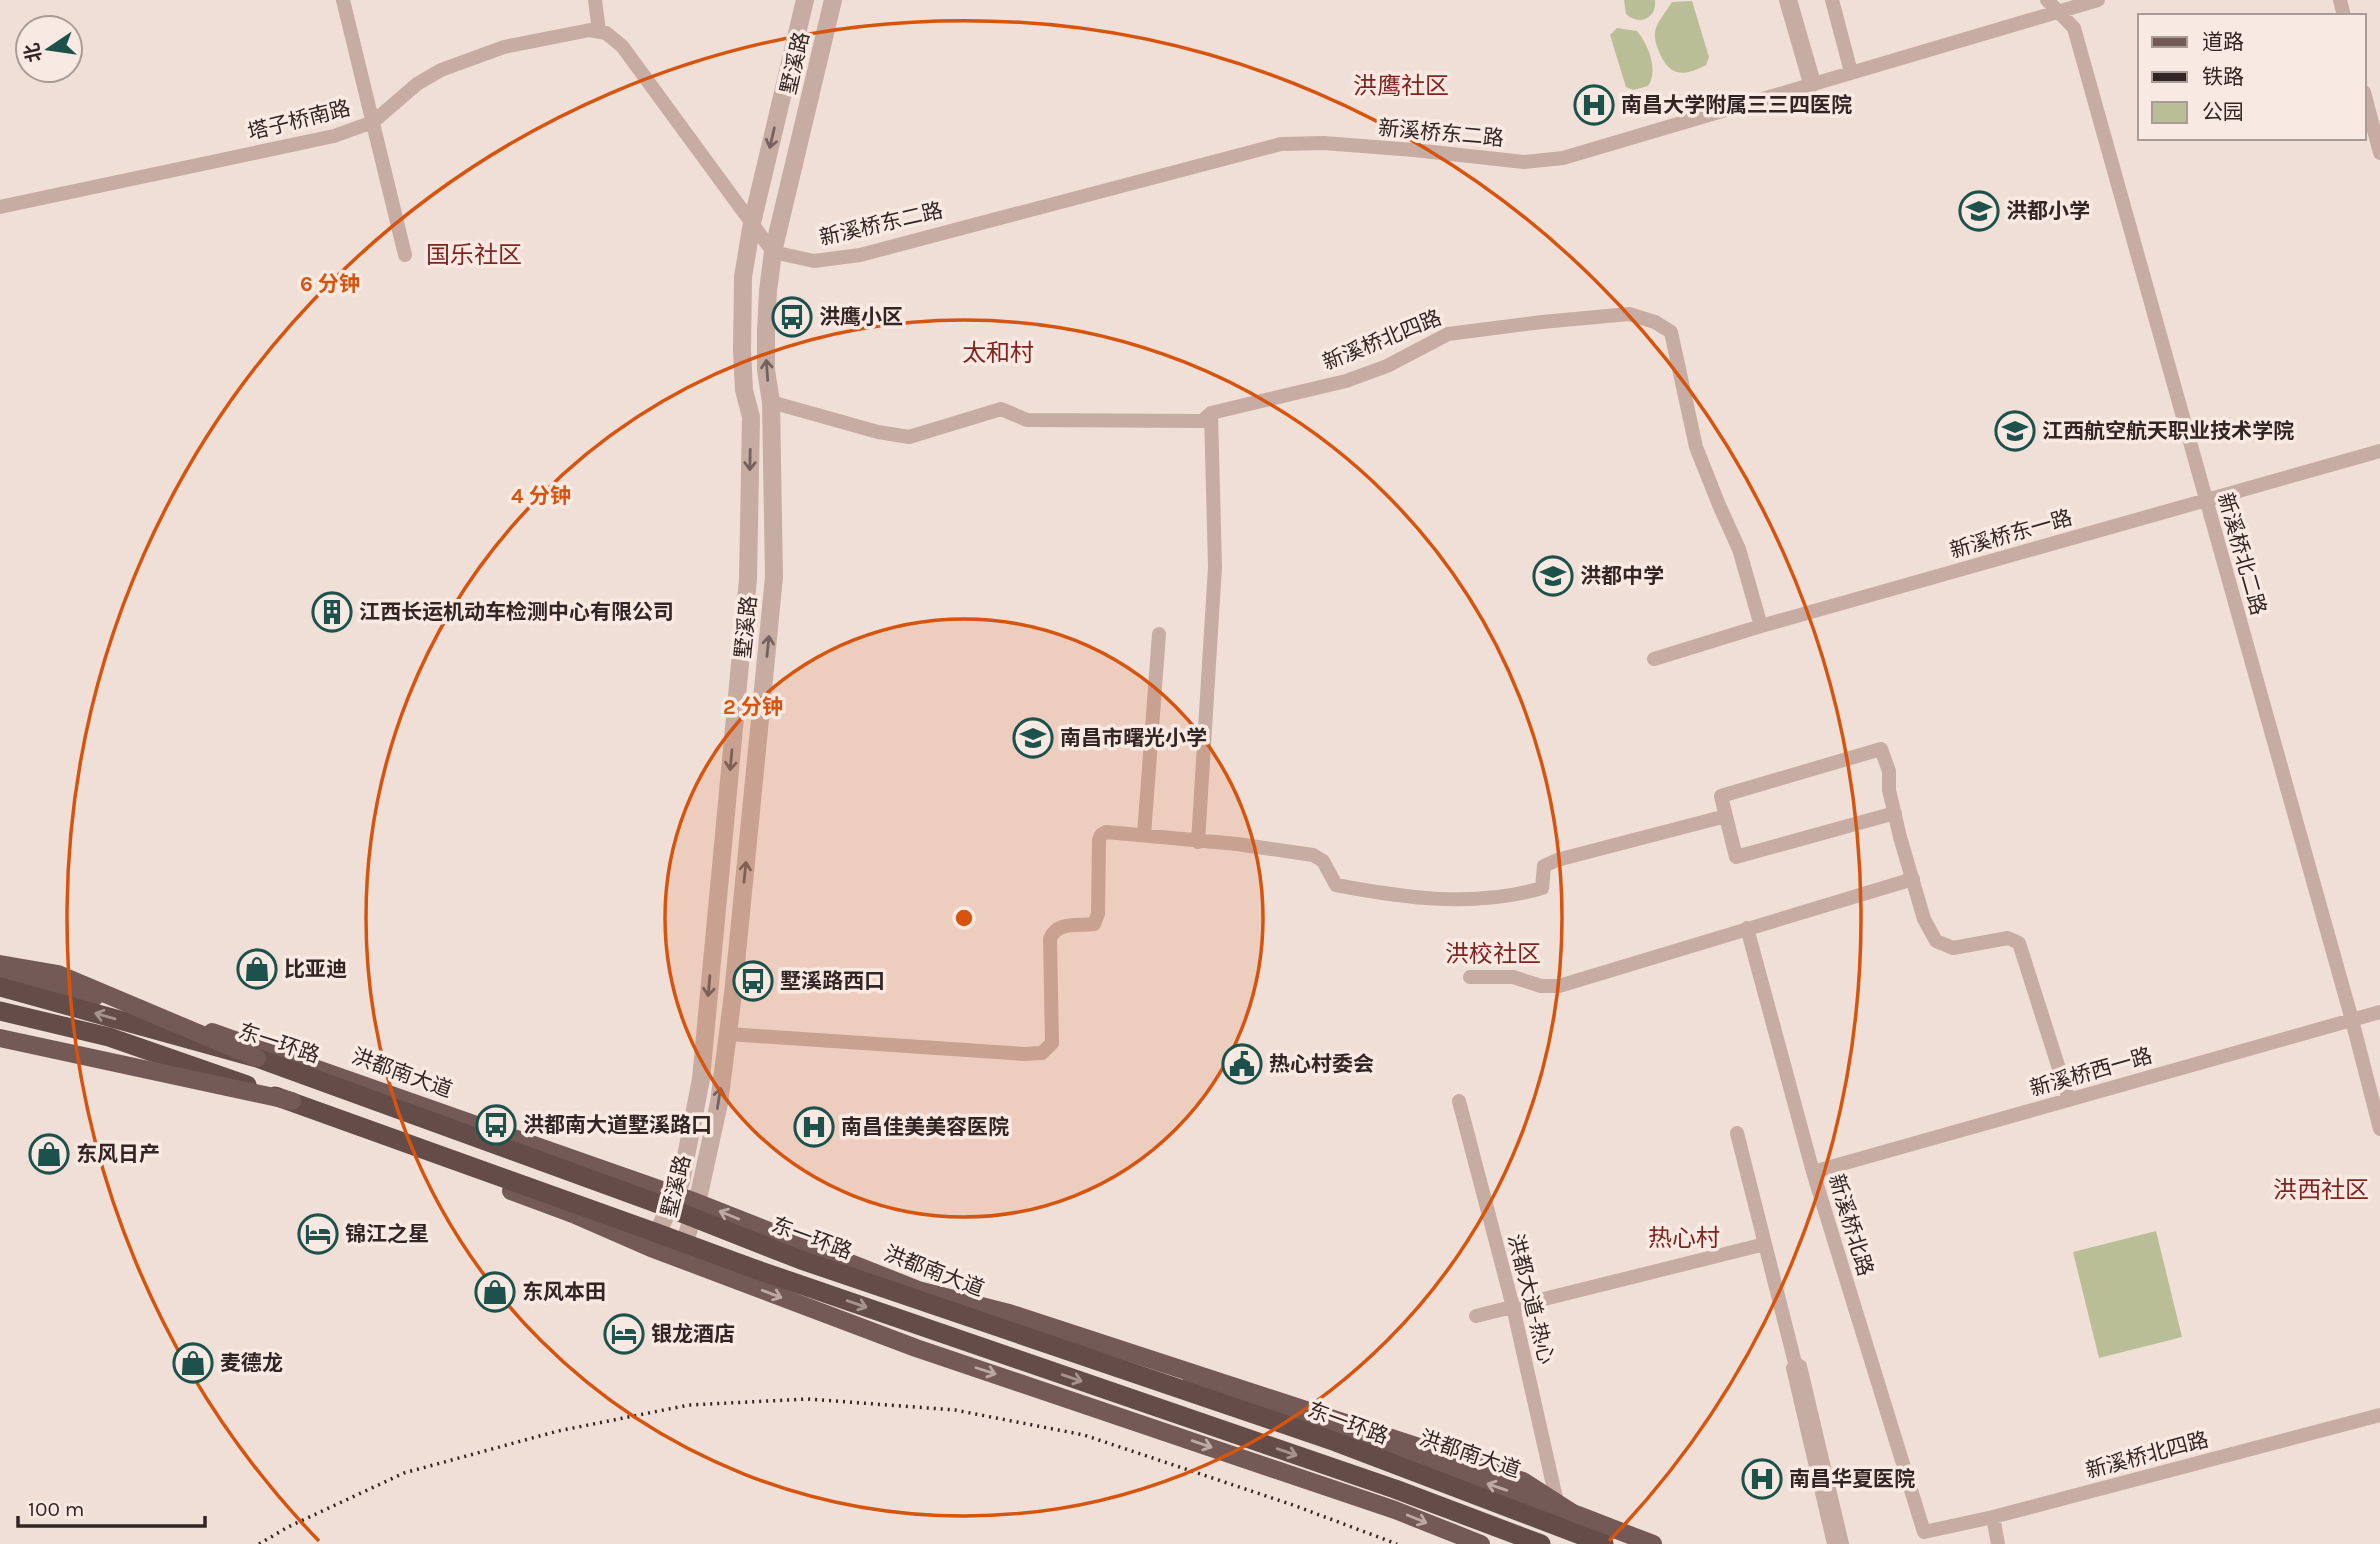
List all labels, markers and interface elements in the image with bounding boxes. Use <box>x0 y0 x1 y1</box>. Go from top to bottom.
north arrow <box>14 14 84 84</box>
legend <box>2138 14 2366 140</box>
street label: 墅溪路 <box>776 30 814 96</box>
text: 道路 <box>2202 30 2244 54</box>
text: 北 <box>21 41 46 64</box>
text: 铁路 <box>2202 65 2244 89</box>
district label: 洪鹰社区 <box>1353 72 1449 100</box>
hospital icon: 南昌大学附属三三四医院 <box>1573 84 1615 126</box>
place label: 南昌大学附属三三四医院 <box>1621 93 1852 117</box>
street label: 塔子桥南路 <box>245 96 353 144</box>
text: 公园 <box>2202 100 2244 124</box>
street label: 新溪桥东二路 <box>1377 116 1505 150</box>
one-way arrow <box>765 126 778 149</box>
school or university icon: 洪都小学 <box>1958 190 2000 232</box>
street label: 新溪桥东二路 <box>817 198 945 250</box>
place label: 洪都小学 <box>2006 199 2090 223</box>
district label: 国乐社区 <box>426 241 522 269</box>
text: 6 分钟 <box>300 272 360 296</box>
bus stop icon: 洪鹰小区 <box>771 296 813 338</box>
place label: 洪鹰小区 <box>819 305 903 329</box>
street label: 新溪桥北四路 <box>1319 305 1445 375</box>
district label: 太和村 <box>962 339 1034 367</box>
one-way arrow <box>760 359 773 382</box>
school or university icon: 江西航空航天职业技术学院 <box>1994 410 2036 452</box>
place label: 江西航空航天职业技术学院 <box>2042 419 2294 443</box>
one-way arrow <box>743 448 757 471</box>
text: 4 分钟 <box>511 484 571 508</box>
street label: 新溪桥北二路 <box>2213 490 2271 618</box>
street label: 新溪桥东一路 <box>1947 505 2075 563</box>
school or university icon: 洪都中学 <box>1532 555 1574 597</box>
place label: 洪都中学 <box>1580 564 1664 588</box>
building icon: 江西长运机动车检测中心有限公司 <box>311 591 353 633</box>
street label: 墅溪路 <box>731 594 761 660</box>
place label: 江西长运机动车检测中心有限公司 <box>359 600 674 624</box>
one-way arrow <box>761 635 774 657</box>
text: 2 分钟 <box>723 695 783 719</box>
school or university icon: 南昌市曙光小学 <box>1012 717 1054 759</box>
place label: 南昌市曙光小学 <box>1060 726 1207 750</box>
one-way arrow <box>724 748 737 770</box>
one-way arrow <box>739 861 752 884</box>
centre of rings <box>952 906 976 930</box>
district label: 洪校社区 <box>1445 940 1541 968</box>
shop icon: 比亚迪 <box>236 948 278 990</box>
place label: 比亚迪 <box>284 957 347 981</box>
bus stop icon: 墅溪路西口 <box>732 960 774 1002</box>
place label: 墅溪路西口 <box>780 969 885 993</box>
one-way arrow <box>703 974 716 997</box>
one-way arrow <box>94 1008 116 1021</box>
street label: 东一环路 <box>235 1019 323 1067</box>
public building icon: 热心村委会 <box>1221 1043 1263 1085</box>
street label: 新溪桥西一路 <box>2027 1043 2155 1101</box>
street label: 洪都南大道 <box>349 1044 455 1102</box>
place label: 热心村委会 <box>1269 1052 1374 1076</box>
one-way arrow <box>713 1087 726 1110</box>
bus stop icon: 洪都南大道墅溪路口 <box>475 1104 517 1146</box>
hospital icon: 南昌佳美美容医院 <box>793 1106 835 1148</box>
place label: 洪都南大道墅溪路口 <box>523 1113 712 1137</box>
place label: 南昌佳美美容医院 <box>841 1115 1009 1139</box>
shop icon: 东风日产 <box>28 1133 70 1175</box>
place label: 东风日产 <box>76 1142 160 1166</box>
street label: 墅溪路 <box>657 1153 695 1219</box>
street label: 新溪桥北路 <box>1824 1171 1878 1279</box>
district label: 洪西社区 <box>2273 1176 2369 1204</box>
one-way arrow <box>718 1208 740 1221</box>
street label: 东一环路 <box>768 1212 856 1264</box>
hotel icon: 锦江之星 <box>297 1213 339 1255</box>
place label: 锦江之星 <box>345 1222 429 1246</box>
district label: 热心村 <box>1648 1224 1720 1252</box>
street label: 洪都大道-热心 <box>1503 1231 1559 1367</box>
street label: 洪都南大道 <box>881 1241 987 1301</box>
shop icon: 东风本田 <box>474 1271 516 1313</box>
place label: 东风本田 <box>522 1280 606 1304</box>
one-way arrow <box>761 1289 783 1301</box>
one-way arrow <box>845 1299 867 1311</box>
hotel icon: 银龙酒店 <box>603 1313 645 1355</box>
place label: 银龙酒店 <box>651 1322 735 1346</box>
shop icon: 麦德龙 <box>172 1342 214 1384</box>
place label: 麦德龙 <box>220 1351 283 1375</box>
one-way arrow <box>975 1366 997 1378</box>
one-way arrow <box>1060 1373 1082 1385</box>
street label: 东一环路 <box>1304 1397 1392 1449</box>
street label: 洪都南大道 <box>1416 1426 1524 1482</box>
street label: 新溪桥北四路 <box>2083 1427 2211 1483</box>
one-way arrow <box>1191 1438 1213 1451</box>
one-way arrow <box>1275 1447 1297 1459</box>
hospital icon: 南昌华夏医院 <box>1741 1458 1783 1500</box>
place label: 南昌华夏医院 <box>1789 1467 1915 1491</box>
one-way arrow <box>1486 1480 1508 1493</box>
scale bar <box>18 1484 205 1528</box>
text: 100 m <box>28 1497 85 1521</box>
one-way arrow <box>1405 1513 1427 1526</box>

